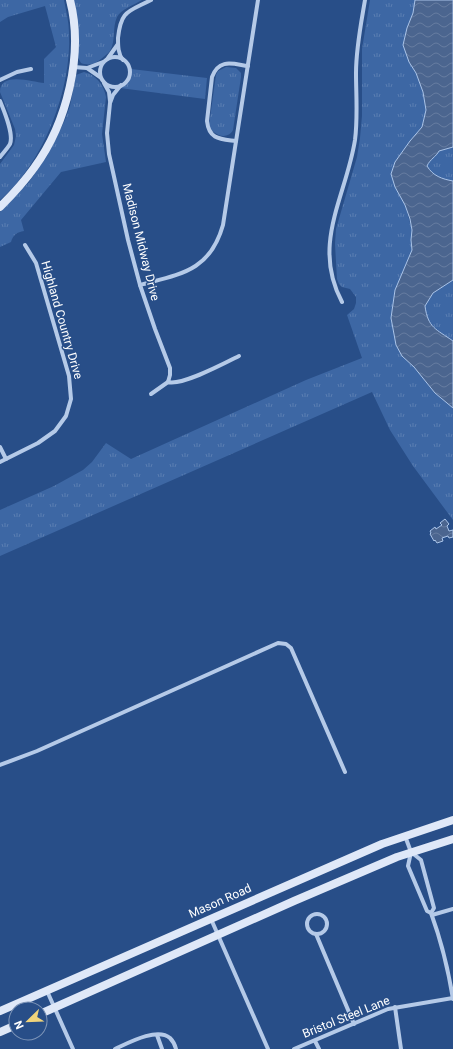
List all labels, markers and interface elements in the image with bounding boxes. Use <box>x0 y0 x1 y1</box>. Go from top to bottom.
street label: Madison Midway Drive <box>120 182 162 302</box>
street label: Highland Country Drive <box>38 259 86 381</box>
street label: Mason Road <box>186 881 254 921</box>
street label: Bristol Steel Lane <box>300 993 392 1041</box>
north arrow <box>8 1001 48 1041</box>
text: N <box>12 1018 27 1031</box>

